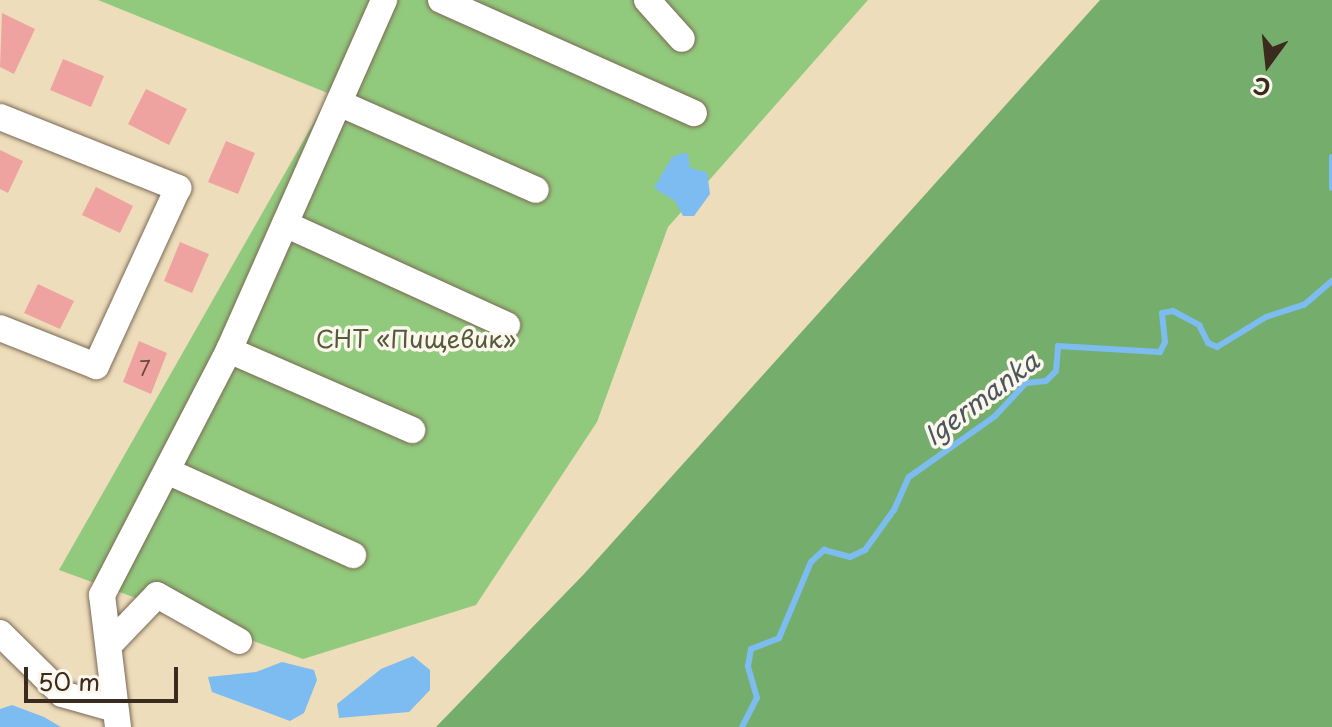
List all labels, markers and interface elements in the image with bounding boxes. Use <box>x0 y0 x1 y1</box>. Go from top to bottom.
north arrow <box>1228 24 1308 104</box>
text: С <box>1249 70 1274 106</box>
park label: СНТ «Пищевик» <box>316 325 516 353</box>
water label: Igermanka <box>918 345 1044 451</box>
house number: 7 <box>139 356 151 380</box>
scale bar <box>28 651 182 701</box>
text: 50 m <box>38 663 100 699</box>

